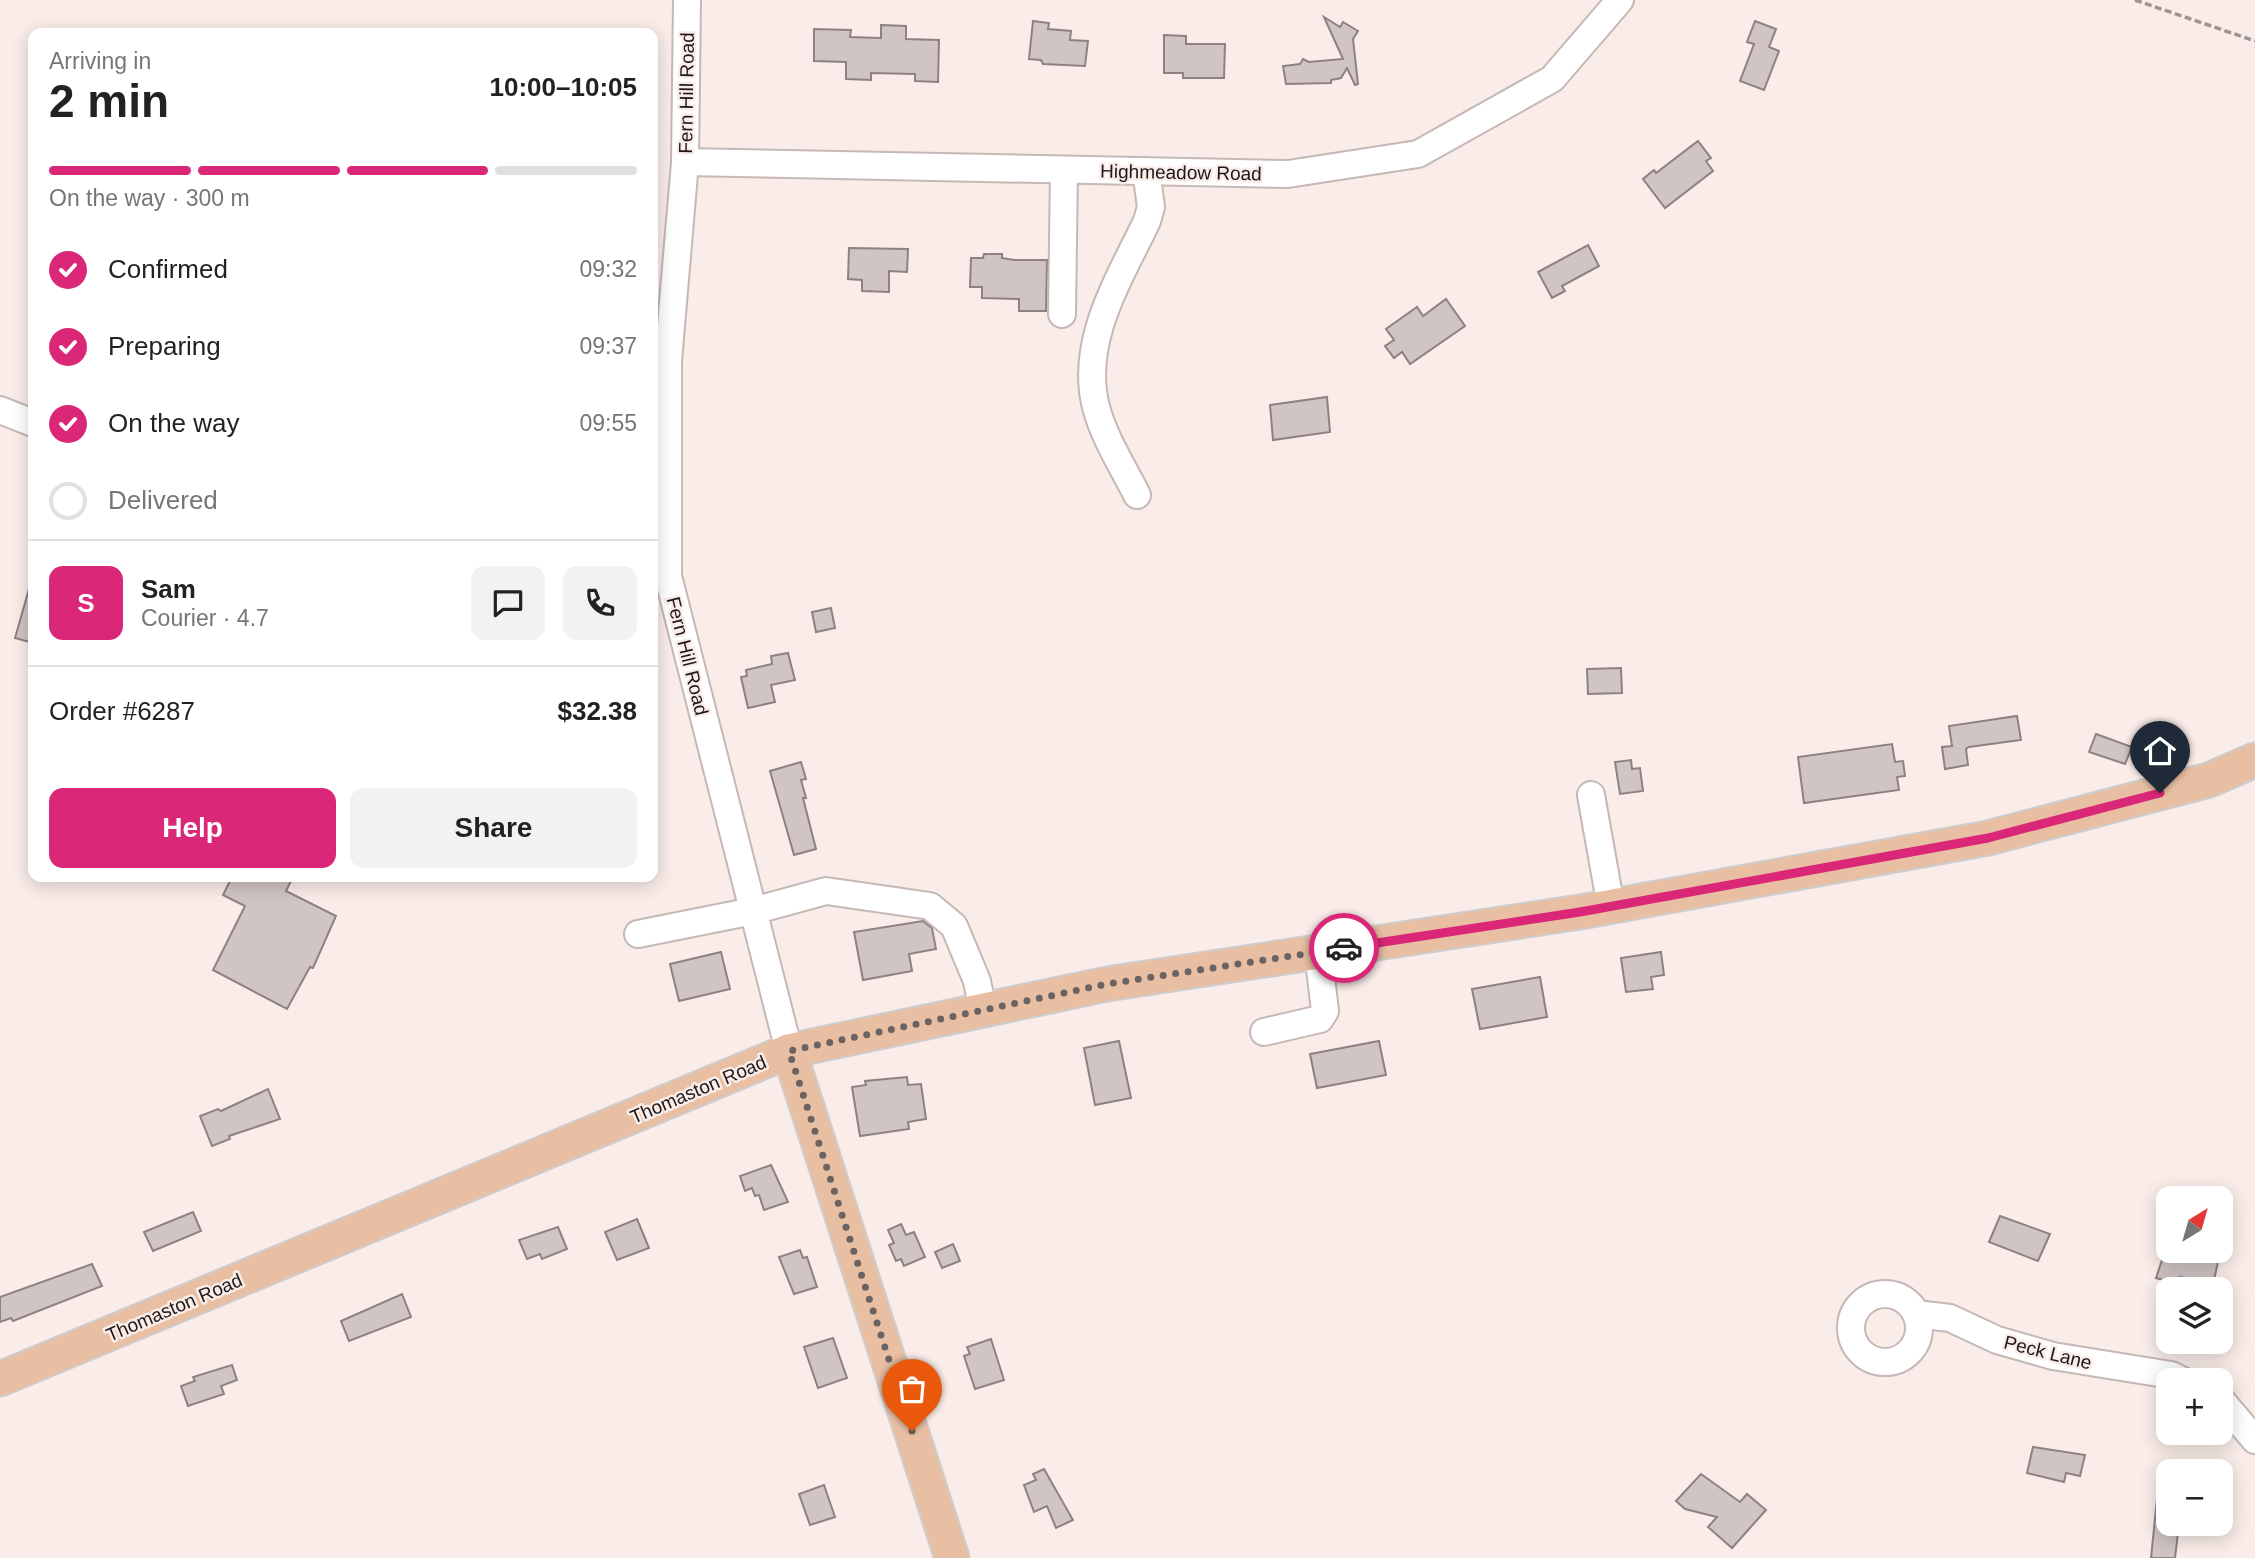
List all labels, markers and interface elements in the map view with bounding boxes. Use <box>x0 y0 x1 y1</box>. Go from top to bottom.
street label: Fern Hill Road <box>675 32 698 154</box>
text: Arriving in <box>49 48 151 74</box>
text: 10:00–10:05 <box>490 72 637 102</box>
text: 2 min <box>49 75 169 127</box>
street label: Highmeadow Road <box>1100 161 1262 184</box>
text: On the way · 300 m <box>49 185 250 211</box>
icon: check <box>49 251 87 289</box>
text: Confirmed <box>108 254 228 284</box>
text: 09:32 <box>579 256 637 282</box>
icon: check <box>49 328 87 366</box>
text: Preparing <box>108 331 221 361</box>
text: 09:37 <box>579 333 637 359</box>
icon: check <box>49 405 87 443</box>
text: On the way <box>108 408 240 438</box>
text: 09:55 <box>579 410 637 436</box>
text: Delivered <box>108 485 218 515</box>
button: chat <box>471 566 545 640</box>
button: phone <box>563 566 637 640</box>
text: Sam <box>141 574 196 604</box>
text: S <box>77 588 95 618</box>
street label: Fern Hill Road <box>663 595 712 718</box>
text: Courier · 4.7 <box>141 605 269 631</box>
text: Order #6287 <box>49 696 195 726</box>
text: $32.38 <box>557 696 637 726</box>
pin <box>2130 721 2190 793</box>
icon: home <box>2141 732 2179 770</box>
button: Help <box>49 788 336 868</box>
button: Share <box>350 788 637 868</box>
courier <box>1309 913 1379 983</box>
icon: car <box>1325 929 1363 967</box>
street label: Thomaston Road <box>627 1051 769 1128</box>
north arrow <box>2156 1186 2233 1264</box>
map controls <box>2156 1186 2233 1536</box>
street label: Thomaston Road <box>103 1269 245 1346</box>
button: layers <box>2156 1277 2233 1354</box>
street label: Peck Lane <box>2002 1331 2094 1374</box>
pin <box>882 1359 942 1431</box>
button: + <box>2156 1368 2233 1445</box>
icon: bag <box>893 1370 931 1408</box>
button: − <box>2156 1459 2233 1536</box>

